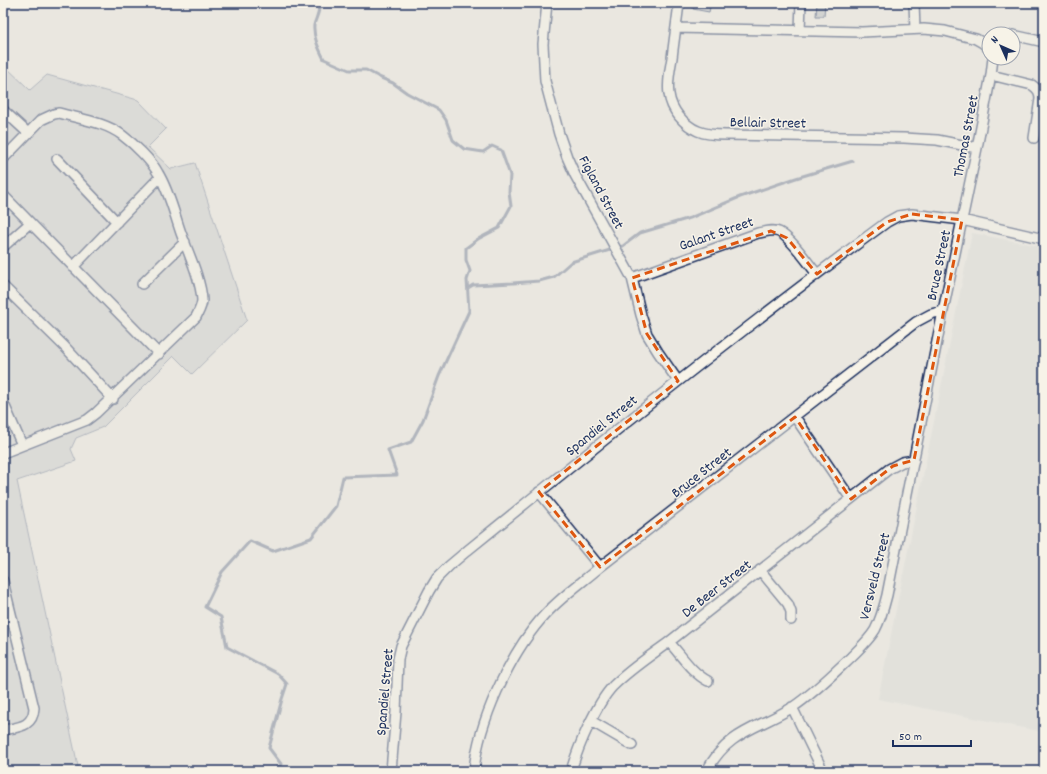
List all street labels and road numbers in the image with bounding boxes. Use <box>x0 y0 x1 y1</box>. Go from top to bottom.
street label: Thomas Street <box>948 93 986 179</box>
street label: Bellair Street <box>730 112 807 136</box>
street label: Figland Street <box>572 152 629 234</box>
street label: Galant Street <box>676 212 757 258</box>
street label: Bruce Street <box>922 228 958 303</box>
street label: Spandiel Street <box>561 390 643 463</box>
street label: Bruce Street <box>667 443 738 504</box>
street label: Versveld Street <box>854 530 897 622</box>
street label: De Beer Street <box>678 555 757 624</box>
street label: Spandiel Street <box>371 647 401 737</box>

